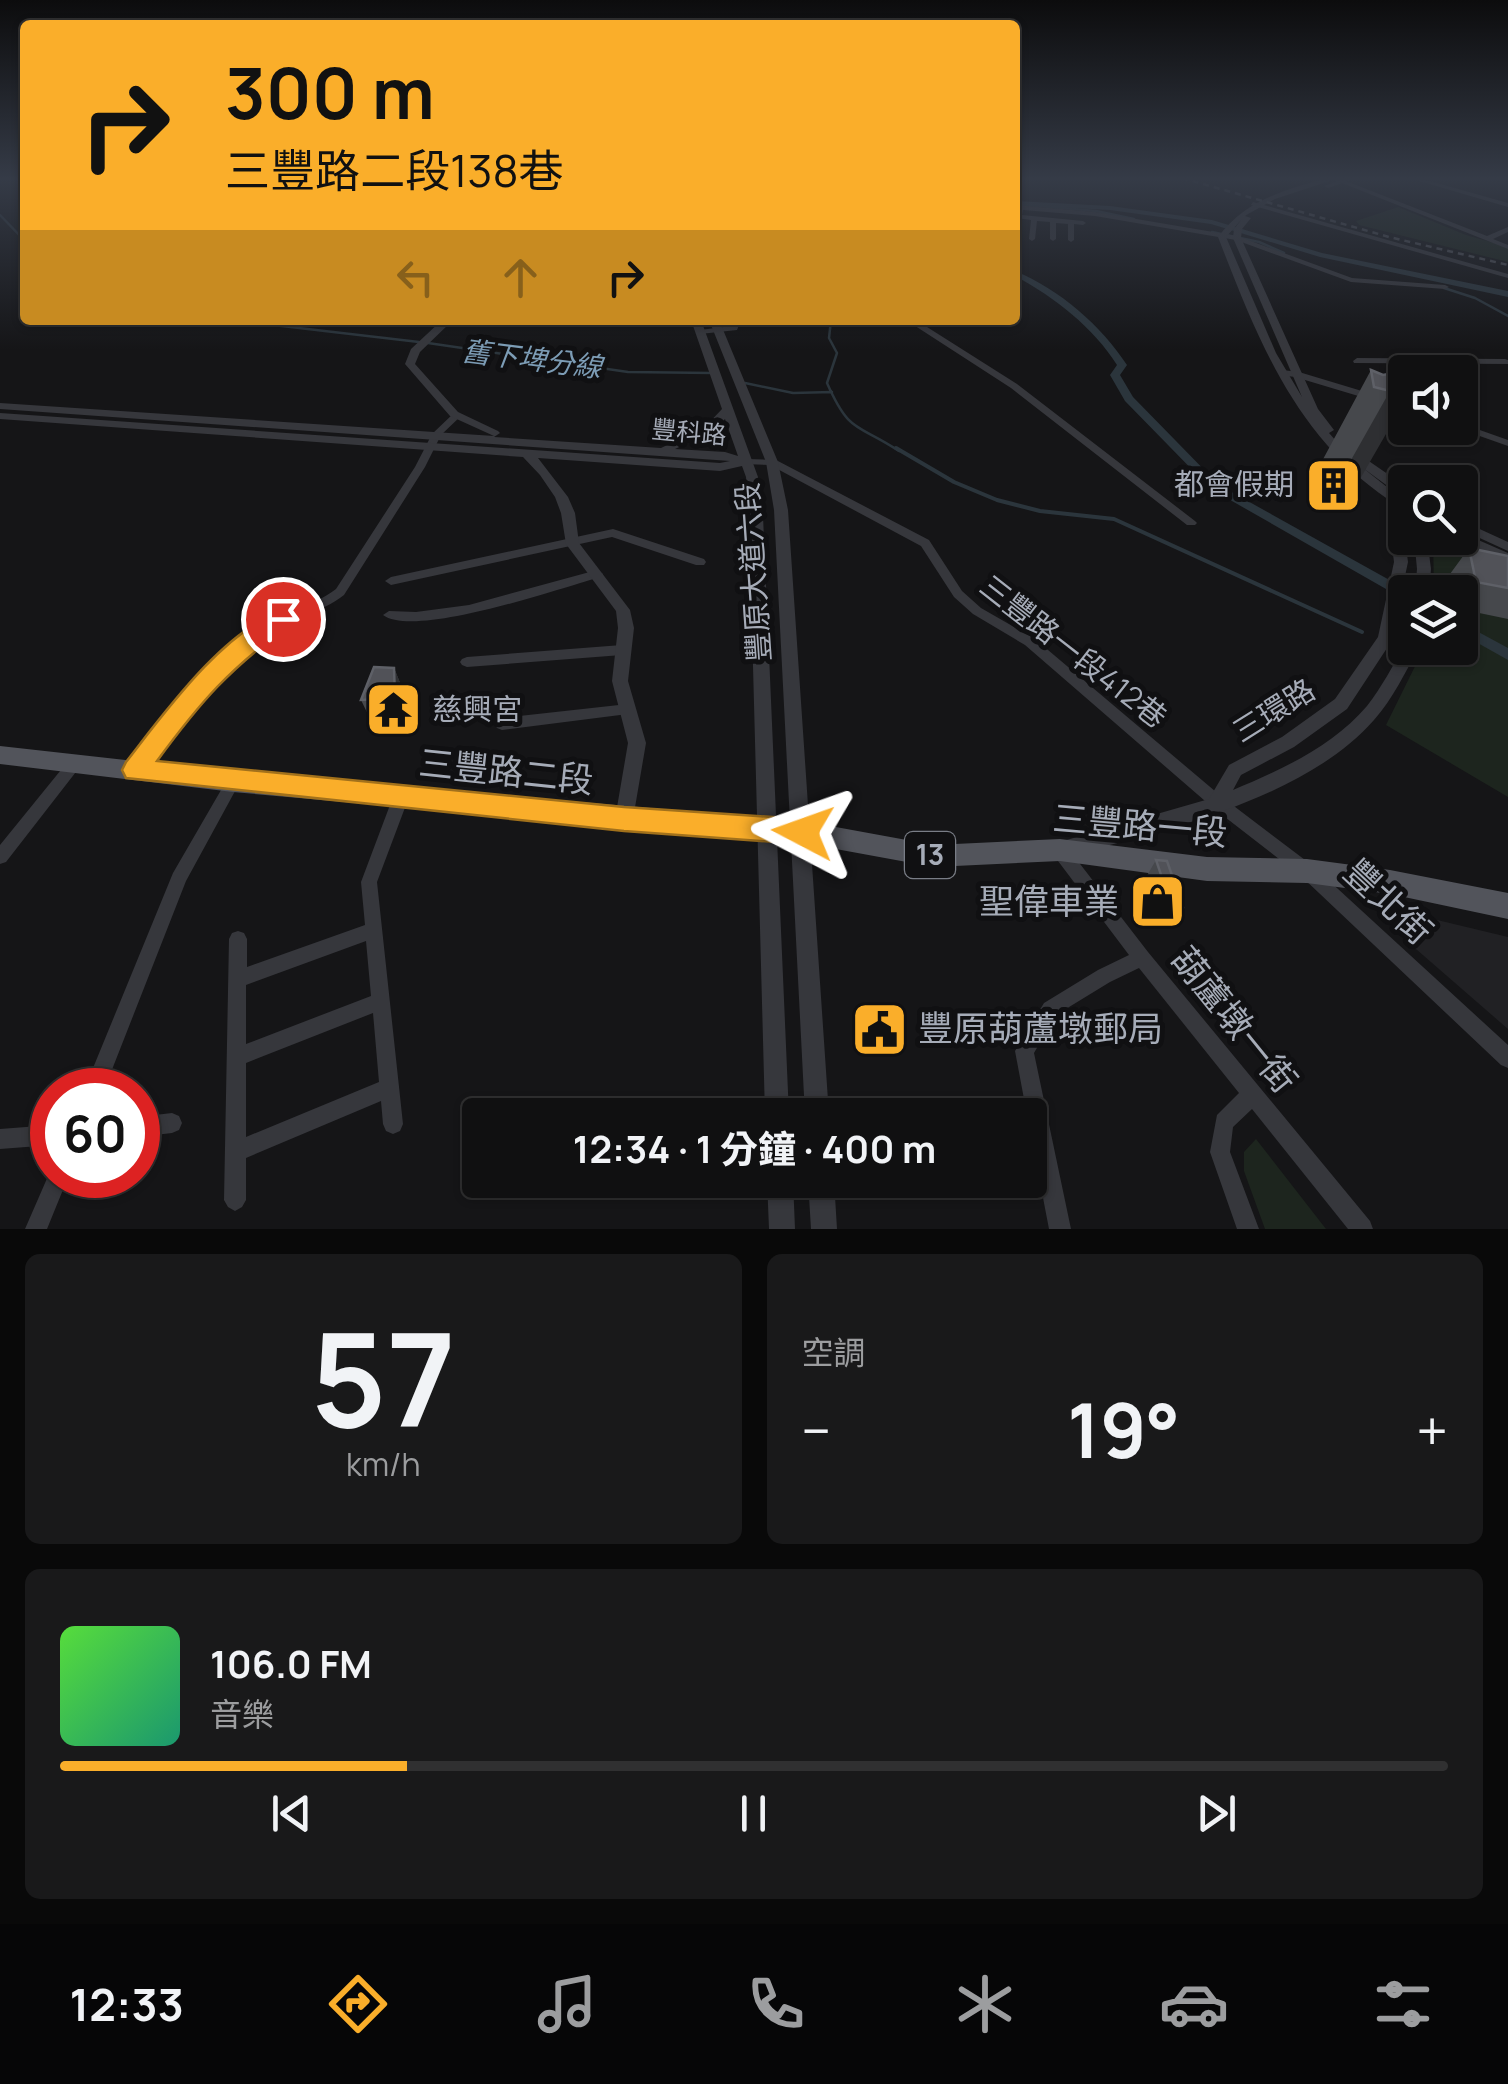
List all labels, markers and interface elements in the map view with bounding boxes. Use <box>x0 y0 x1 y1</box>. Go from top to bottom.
text: 300 m <box>225 44 435 140</box>
icon: right <box>60 60 190 190</box>
text: 三豐路二段138巷 <box>225 139 564 201</box>
icon: left <box>388 250 443 305</box>
icon: ahead <box>493 250 548 305</box>
icon: right <box>598 250 653 305</box>
water label: 舊下埤分線 <box>460 331 607 386</box>
map controls <box>1388 355 1478 665</box>
button: sound <box>1388 355 1478 445</box>
street label: 豐科路 <box>650 411 728 452</box>
building icon: 都會假期 <box>1303 455 1363 515</box>
place label: 都會假期 <box>1174 463 1294 504</box>
button: search <box>1388 465 1478 555</box>
street label: 豐原大道六段 <box>726 481 779 663</box>
street label: 三豐路一段412巷 <box>972 565 1176 737</box>
button: layers <box>1388 575 1478 665</box>
pin <box>241 577 326 662</box>
icon: arrive <box>256 592 311 647</box>
street label: 三環路 <box>1224 668 1322 751</box>
temple icon: 慈興宮 <box>363 680 423 740</box>
place label: 慈興宮 <box>432 688 522 729</box>
street label: 三豐路二段 <box>417 738 596 804</box>
position arrow <box>751 780 855 884</box>
street label: 三豐路一段 <box>1051 793 1229 857</box>
road number: 13 <box>905 832 955 878</box>
street label: 豐北街 <box>1334 848 1443 955</box>
shop icon: 聖偉車業 <box>1128 872 1188 932</box>
place label: 聖偉車業 <box>979 877 1119 925</box>
street label: 葫蘆墩一街 <box>1161 936 1308 1102</box>
public building icon: 豐原葫蘆墩郵局 <box>849 999 909 1059</box>
place label: 豐原葫蘆墩郵局 <box>918 1004 1163 1052</box>
speed limit sign: 60 <box>30 1068 160 1198</box>
text: 12:34 · 1 分鐘 · 400 m <box>573 1122 936 1174</box>
text: 57 <box>310 1288 456 1466</box>
text: 空調 <box>802 1330 866 1374</box>
text: 19° <box>1067 1378 1180 1481</box>
text: − <box>802 1392 831 1468</box>
text: + <box>1416 1392 1448 1468</box>
text: km/h <box>346 1442 420 1486</box>
text: 106.0 FM <box>210 1637 372 1689</box>
text: 音樂 <box>210 1692 274 1736</box>
icon: previous <box>264 1786 319 1841</box>
icon: pause <box>726 1786 781 1841</box>
icon: next <box>1189 1786 1244 1841</box>
icon: directions <box>323 1969 393 2039</box>
icon: music <box>532 1969 602 2039</box>
icon: phone <box>741 1969 811 2039</box>
icon: climate <box>950 1969 1020 2039</box>
icon: car <box>1159 1969 1229 2039</box>
icon: filters <box>1368 1969 1438 2039</box>
text: 12:33 <box>70 1973 184 2035</box>

